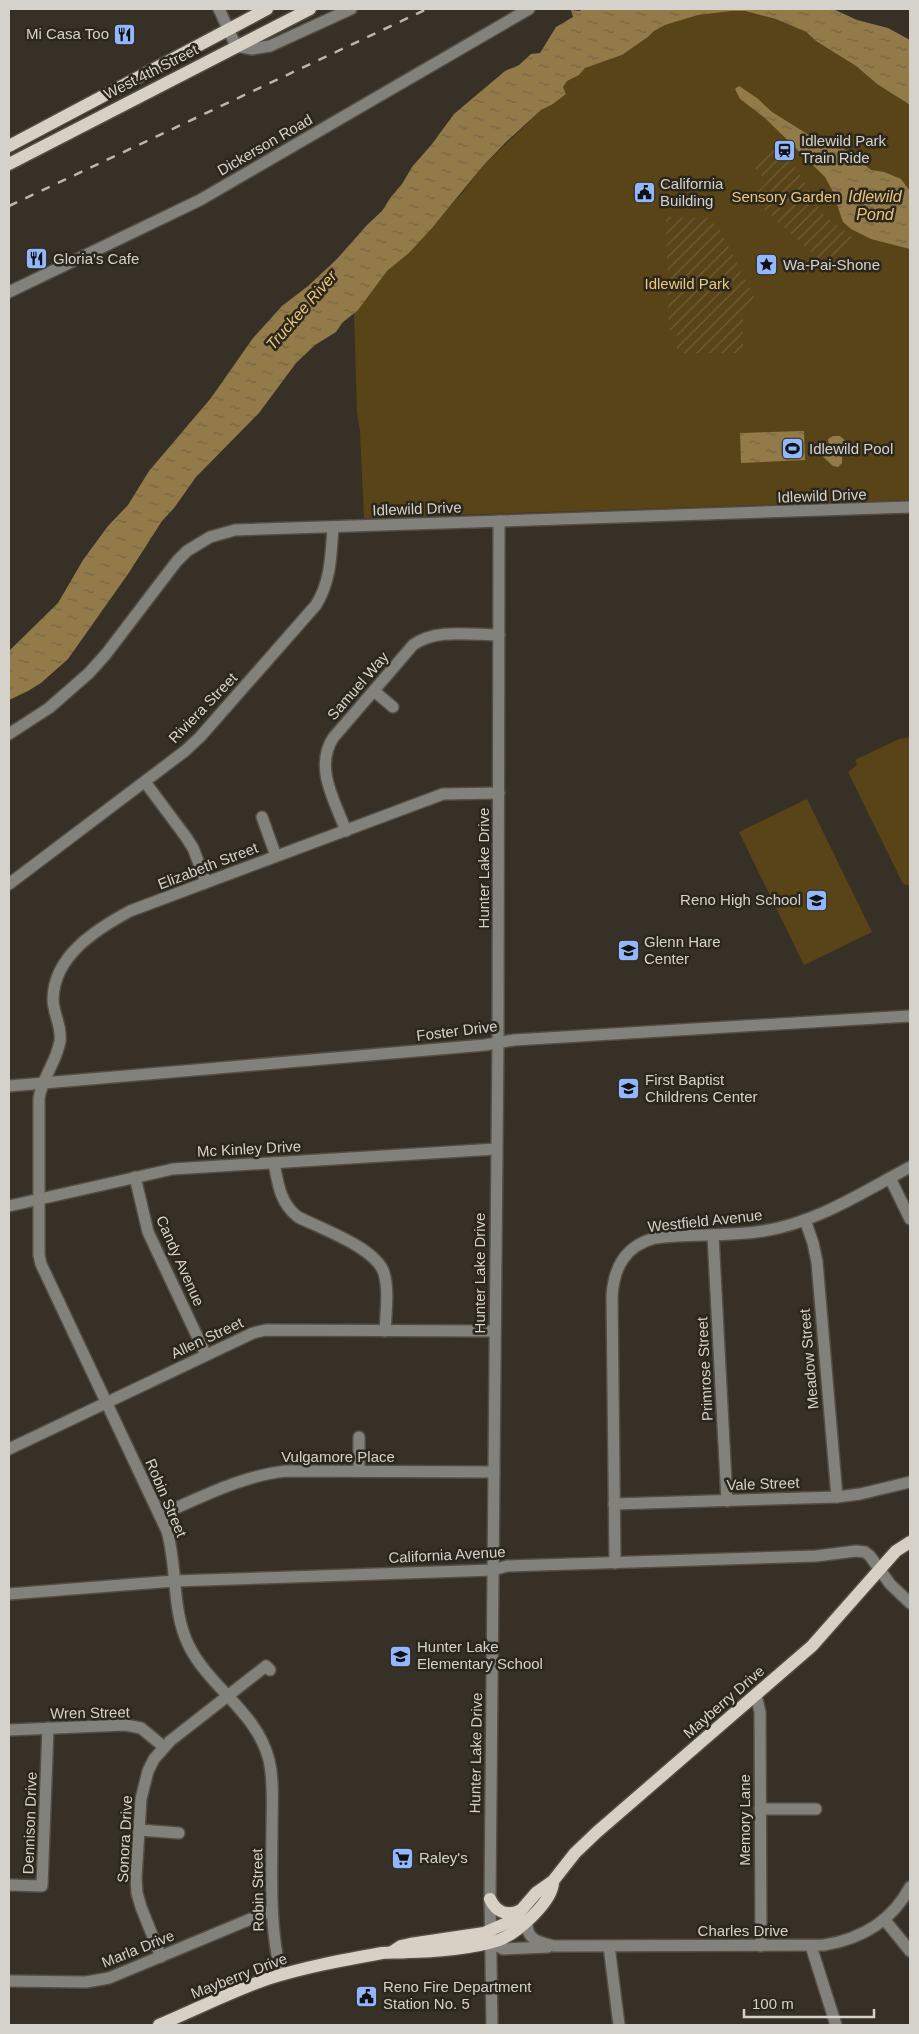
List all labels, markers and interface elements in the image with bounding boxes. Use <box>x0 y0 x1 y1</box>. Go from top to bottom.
restaurant icon: Mi Casa Too <box>113 22 137 46</box>
place label: Mi Casa Too <box>26 25 109 42</box>
street label: West 4th Street <box>101 40 201 103</box>
street label: Dickerson Road <box>214 111 315 179</box>
place label: Idlewild Park Train Ride <box>801 132 887 166</box>
station icon: Idlewild Park Train Ride <box>773 138 797 162</box>
place label: California Building <box>660 175 724 209</box>
public building icon: California Building <box>632 181 656 205</box>
park label: Sensory Garden <box>731 188 841 205</box>
water label: Idlewild Pond <box>848 188 903 223</box>
restaurant icon: Gloria's Cafe <box>25 247 49 271</box>
place label: Gloria's Cafe <box>53 250 139 267</box>
place icon: Wa-Pai-Shone <box>755 253 779 277</box>
place label: Wa-Pai-Shone <box>783 256 880 273</box>
water label: Truckee River <box>263 267 341 353</box>
park label: Idlewild Park <box>644 275 730 292</box>
sports icon: Idlewild Pool <box>781 437 805 461</box>
place label: Idlewild Pool <box>809 440 893 457</box>
street label: Idlewild Drive <box>777 485 867 506</box>
street label: Idlewild Drive <box>372 498 462 519</box>
street label: Samuel Way <box>323 648 392 723</box>
street label: Riviera Street <box>165 668 241 746</box>
street label: Hunter Lake Drive <box>475 808 492 928</box>
street label: Elizabeth Street <box>155 838 261 892</box>
school or university icon: Reno High School <box>805 888 829 912</box>
place label: Reno High School <box>680 891 801 908</box>
place label: Glenn Hare Center <box>644 933 721 967</box>
school or university icon: Glenn Hare Center <box>616 939 640 963</box>
street label: Foster Drive <box>415 1017 499 1044</box>
place label: First Baptist Childrens Center <box>645 1071 758 1105</box>
school or university icon: First Baptist Childrens Center <box>617 1077 641 1101</box>
street label: Mc Kinley Drive <box>197 1137 301 1160</box>
street label: Westfield Avenue <box>647 1206 763 1235</box>
street label: Candy Avenue <box>153 1213 208 1309</box>
street label: Hunter Lake Drive <box>471 1213 488 1333</box>
street label: Meadow Street <box>796 1307 821 1410</box>
street label: Allen Street <box>168 1313 246 1362</box>
street label: Primrose Street <box>693 1316 716 1422</box>
street label: Vulgamore Place <box>281 1448 395 1465</box>
street label: Robin Street <box>142 1456 191 1540</box>
street label: Vale Street <box>726 1474 801 1493</box>
street label: California Avenue <box>388 1543 506 1566</box>
place label: Hunter Lake Elementary School <box>417 1638 543 1672</box>
school or university icon: Hunter Lake Elementary School <box>389 1644 413 1668</box>
street label: Mayberry Drive <box>680 1662 768 1741</box>
street label: Hunter Lake Drive <box>466 1692 485 1814</box>
street label: Wren Street <box>50 1703 131 1722</box>
street label: Dennison Drive <box>19 1771 40 1875</box>
street label: Memory Lane <box>736 1774 753 1866</box>
street label: Sonora Drive <box>114 1795 135 1883</box>
supermarket icon: Raley's <box>391 1846 415 1870</box>
street label: Robin Street <box>248 1847 267 1932</box>
place label: Raley's <box>419 1849 468 1866</box>
street label: Charles Drive <box>698 1922 788 1939</box>
street label: Marla Drive <box>99 1926 177 1971</box>
street label: Mayberry Drive <box>188 1949 289 2002</box>
place label: Reno Fire Department Station No. 5 <box>383 1978 532 2012</box>
public building icon: Reno Fire Department Station No. 5 <box>355 1984 379 2008</box>
scale bar <box>744 1986 874 2018</box>
text: 100 m <box>752 1995 794 2012</box>

